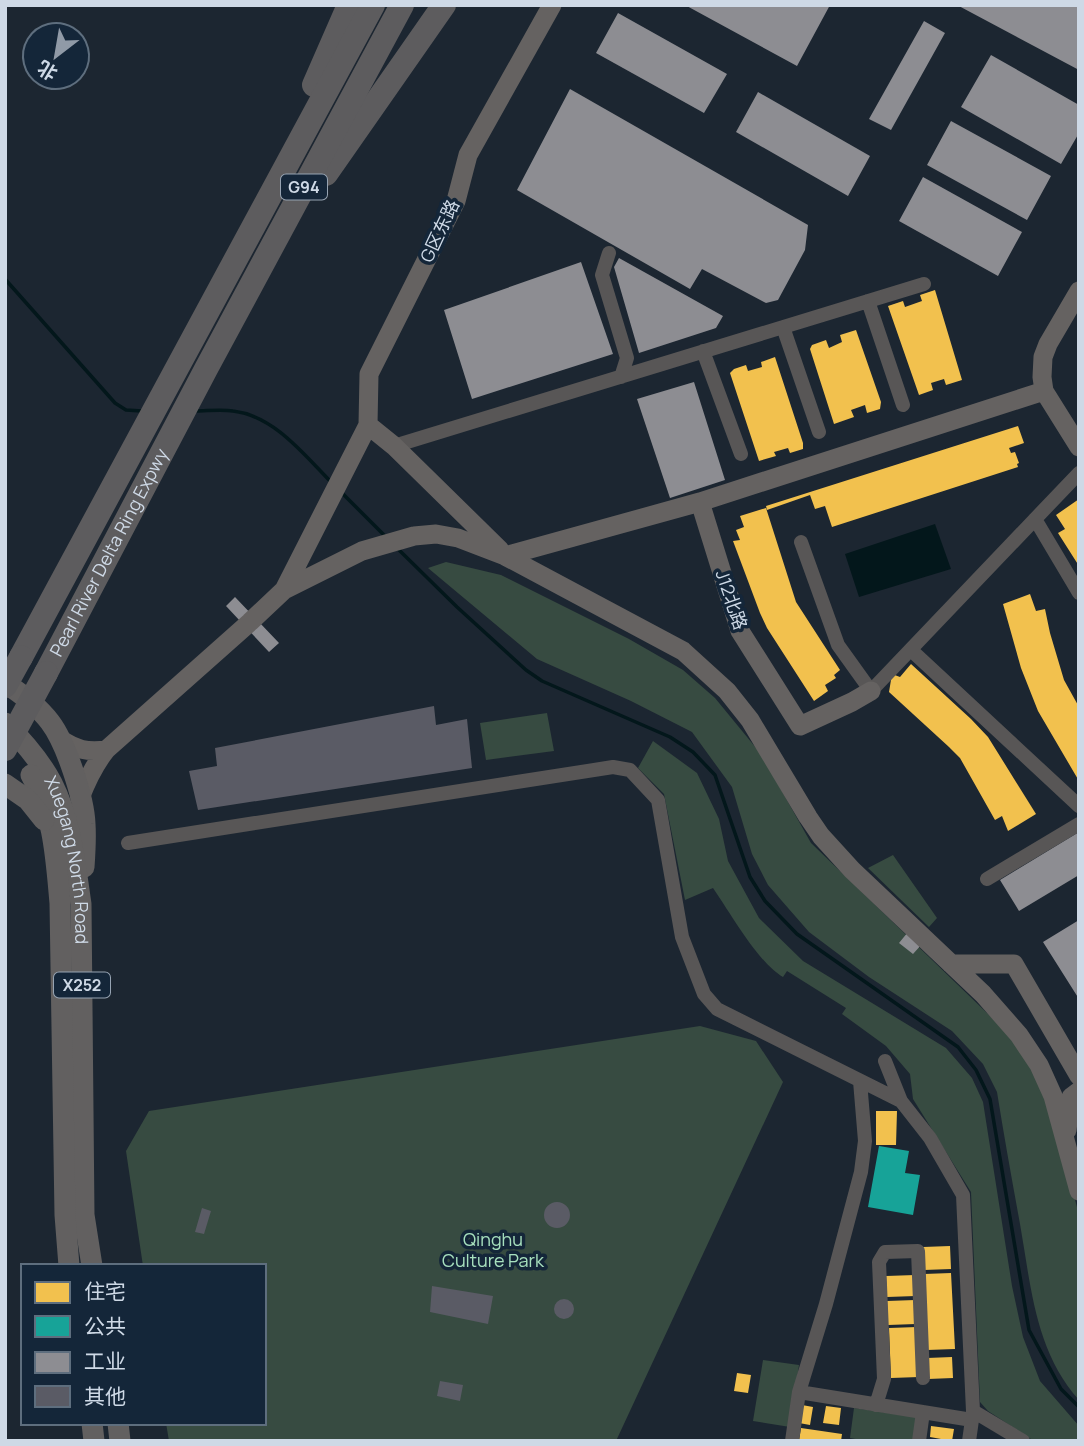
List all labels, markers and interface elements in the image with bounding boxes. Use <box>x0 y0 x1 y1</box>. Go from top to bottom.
north arrow <box>21 21 91 91</box>
text: 北 <box>32 55 62 87</box>
road number: G94 <box>281 174 327 200</box>
street label: G区东路 <box>414 195 464 266</box>
street label: Pearl River Delta Ring Expwy <box>44 444 173 660</box>
street label: J12北路 <box>711 567 753 633</box>
street label: Xuegang North Road <box>39 771 94 944</box>
road number: X252 <box>54 973 110 998</box>
park label: Qinghu Culture Park <box>442 1227 545 1272</box>
legend <box>21 1264 266 1425</box>
text: 住宅 <box>84 1277 126 1305</box>
text: 公共 <box>84 1312 126 1340</box>
text: 工业 <box>84 1347 126 1375</box>
text: 其他 <box>84 1382 126 1410</box>

